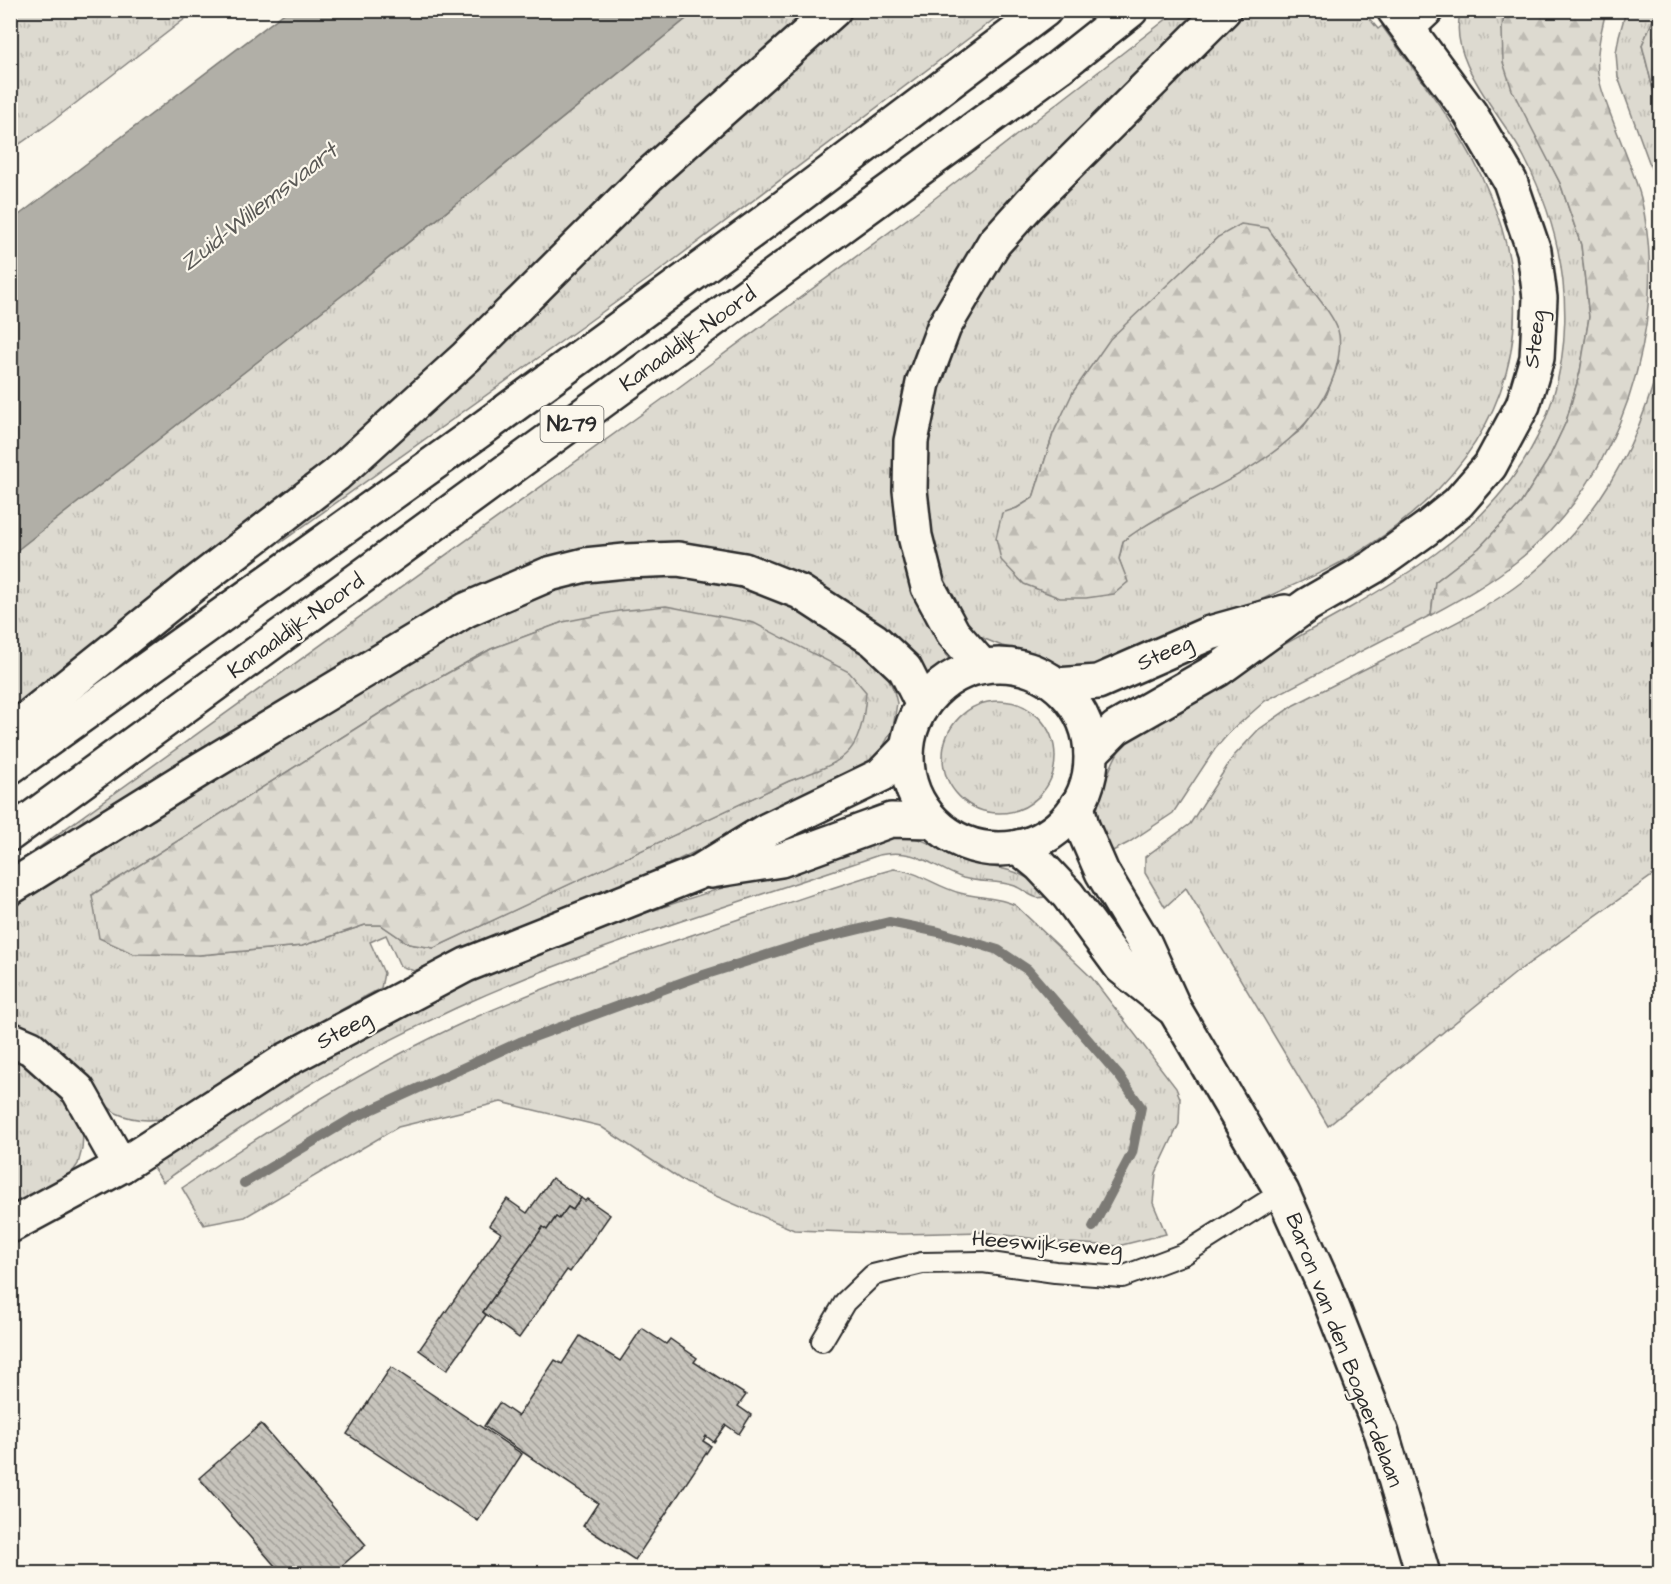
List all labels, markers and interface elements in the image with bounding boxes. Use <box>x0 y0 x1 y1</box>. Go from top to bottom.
water label: Zuid-Willemsvaart <box>173 133 347 279</box>
street label: Kanaaldijk-Noord <box>613 279 763 399</box>
street label: Steeg <box>1516 308 1555 370</box>
road number: N279 <box>540 406 604 442</box>
street label: Kanaaldijk-Noord <box>221 566 371 686</box>
street label: Steeg <box>1132 627 1198 680</box>
street label: Steeg <box>311 1003 377 1058</box>
street label: Baron van den Bogaerdelaan <box>1276 1209 1411 1492</box>
street label: Heeswijkseweg <box>971 1223 1123 1266</box>

